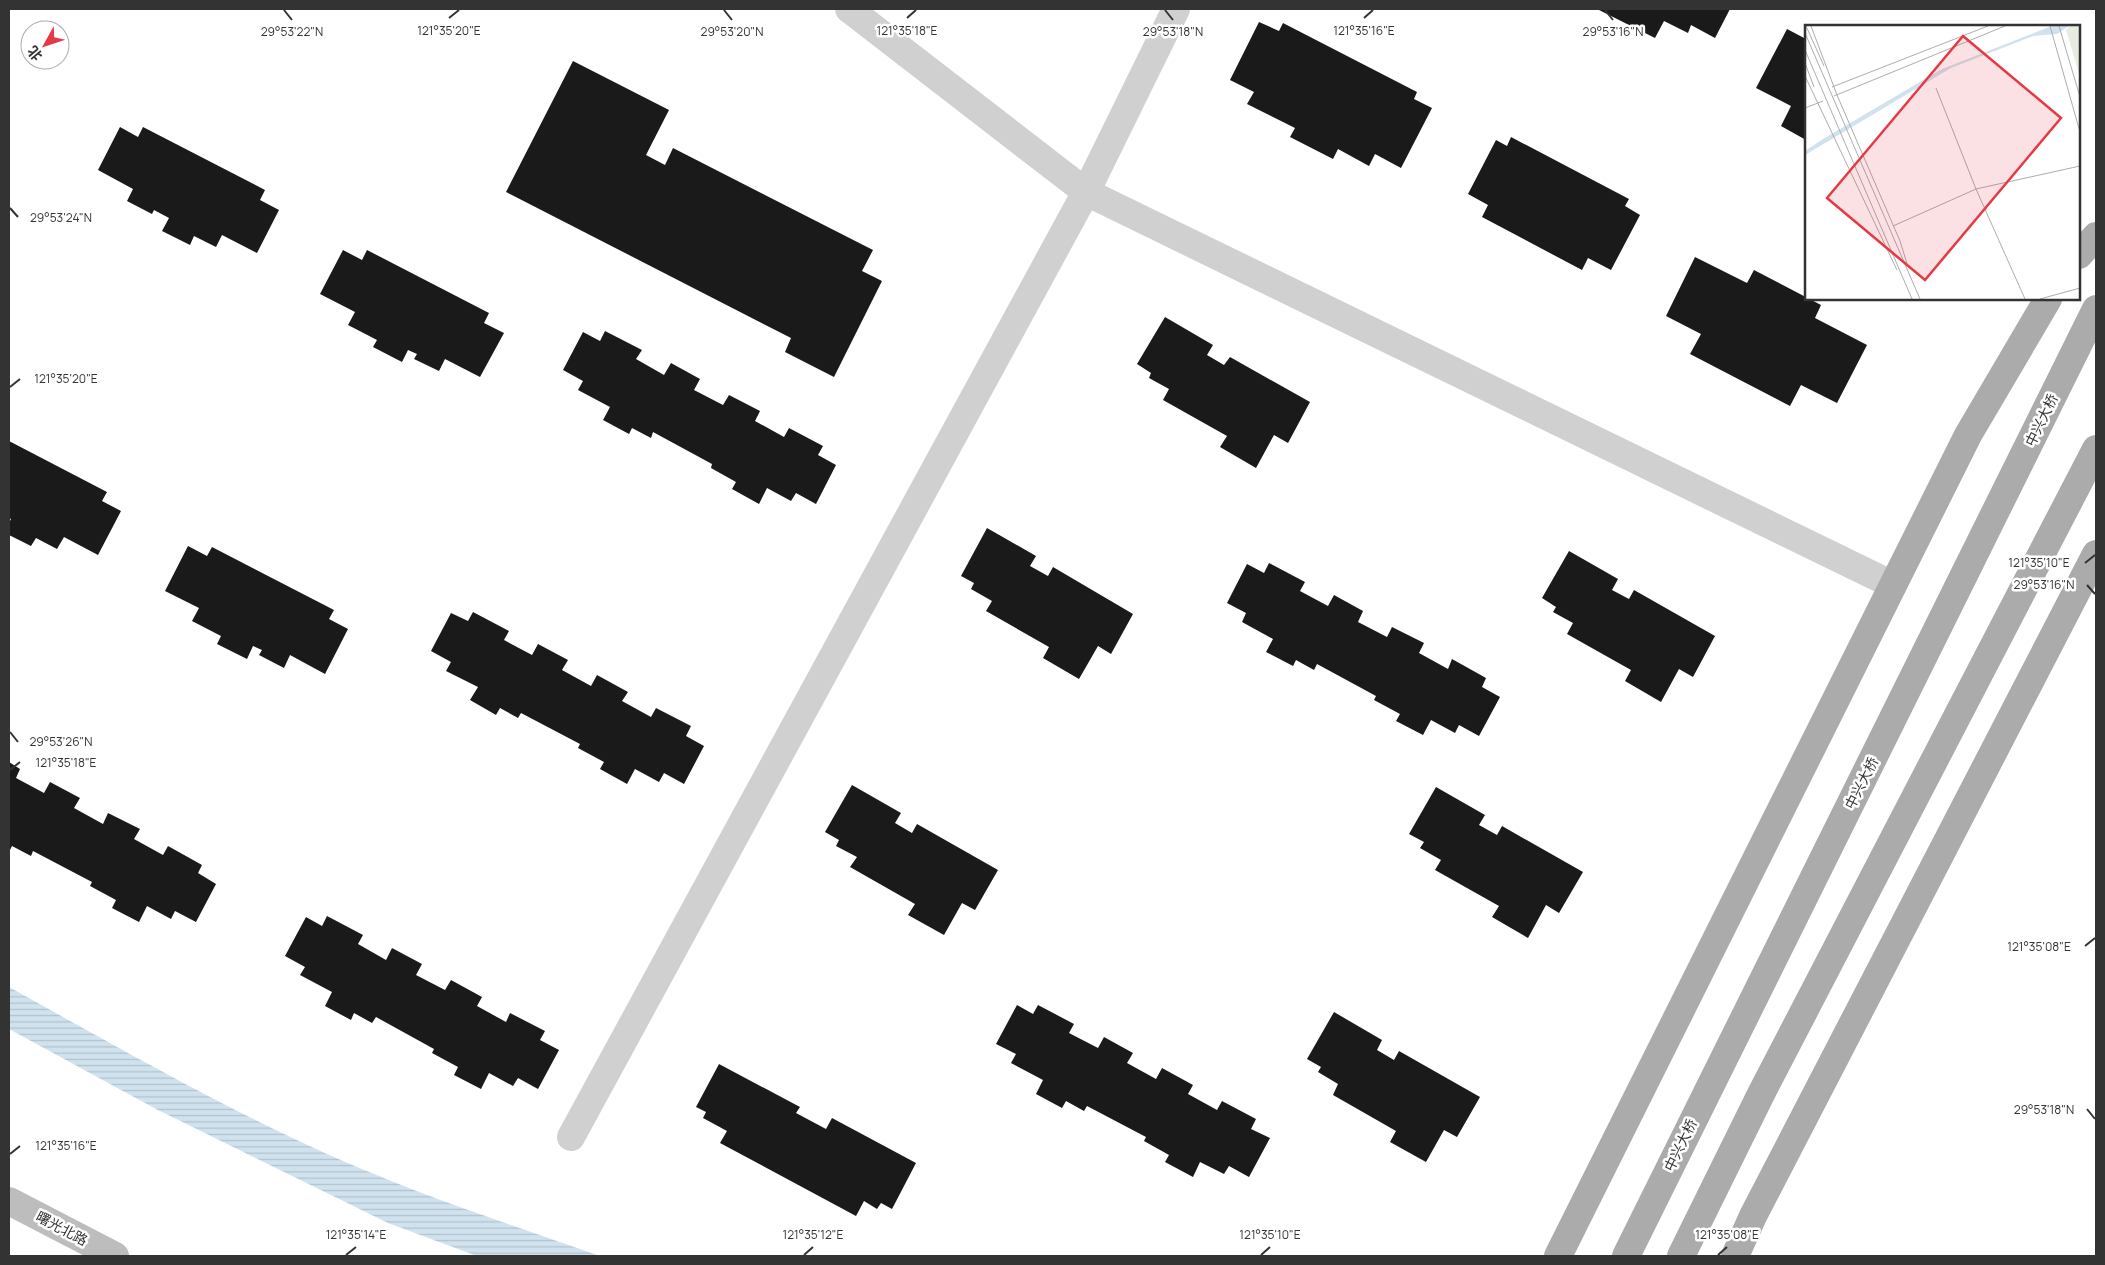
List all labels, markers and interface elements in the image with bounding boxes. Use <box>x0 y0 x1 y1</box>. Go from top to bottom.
north arrow <box>20 20 70 70</box>
text: 121°35'20"E <box>417 22 481 39</box>
text: 121°35'18"E <box>877 22 938 39</box>
text: 121°35'16"E <box>1333 22 1395 39</box>
text: 29°53'22"N <box>261 23 323 40</box>
text: 29°53'20"N <box>701 23 763 40</box>
text: 29°53'18"N <box>1143 23 1203 40</box>
text: 29°53'16"N <box>1583 23 1643 40</box>
inset map <box>1805 25 2080 300</box>
text: 北 <box>23 42 46 65</box>
text: 29°53'24"N <box>30 209 92 226</box>
text: 121°35'20"E <box>34 370 98 387</box>
street label: 中兴大桥 <box>2020 391 2062 449</box>
text: 121°35'10"E <box>2008 554 2070 571</box>
text: 29°53'16"N <box>2014 576 2074 593</box>
text: 29°53'26"N <box>29 733 93 750</box>
text: 121°35'18"E <box>36 754 97 771</box>
street label: 中兴大桥 <box>1840 754 1882 812</box>
text: 121°35'08"E <box>2007 938 2071 955</box>
text: 29°53'18"N <box>2014 1101 2074 1118</box>
street label: 中兴大桥 <box>1659 1116 1701 1174</box>
text: 121°35'16"E <box>35 1137 97 1154</box>
street label: 曙光北路 <box>33 1206 91 1250</box>
text: 121°35'14"E <box>326 1226 386 1243</box>
text: 121°35'12"E <box>783 1226 844 1243</box>
text: 121°35'10"E <box>1239 1226 1301 1243</box>
text: 121°35'08"E <box>1695 1226 1759 1243</box>

